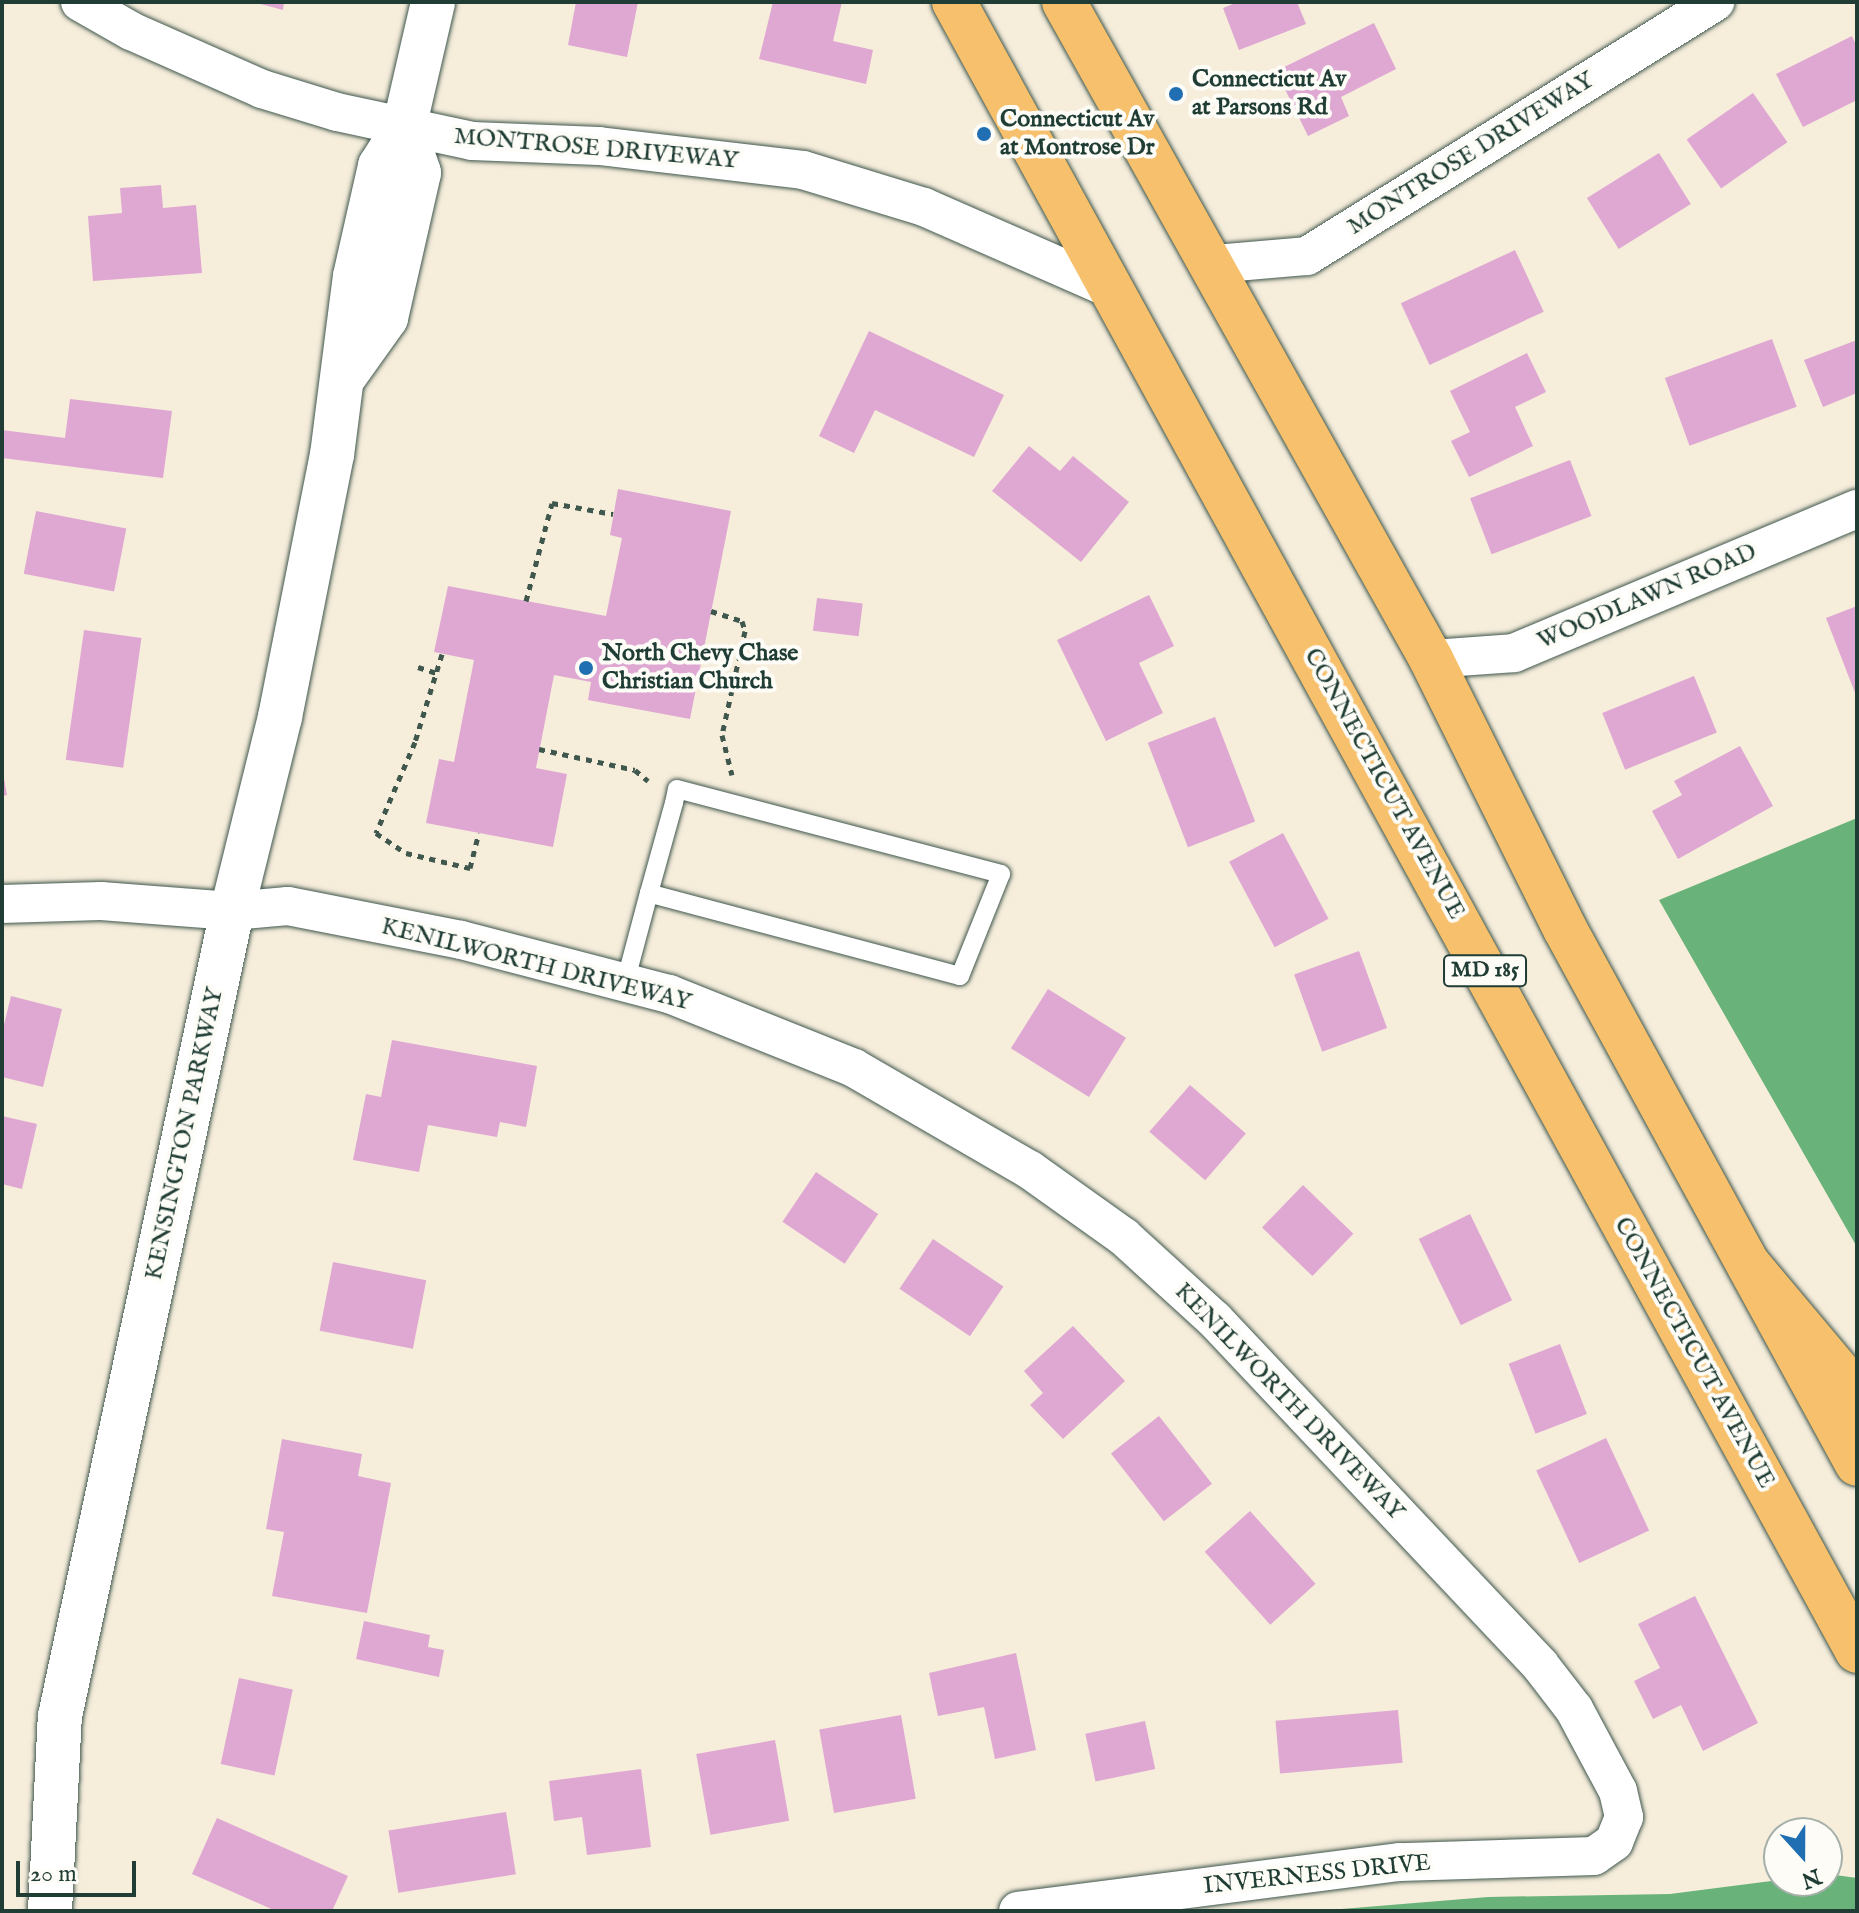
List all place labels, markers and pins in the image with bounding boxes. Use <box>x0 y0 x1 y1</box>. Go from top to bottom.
place label: Connecticut Av at Parsons Rd <box>1192 66 1346 122</box>
marker: Connecticut Av at Parsons Rd <box>1167 85 1185 103</box>
place label: Connecticut Av at Montrose Dr <box>1000 106 1154 162</box>
marker: Connecticut Av at Montrose Dr <box>975 125 993 143</box>
place label: North Chevy Chase Christian Church <box>602 640 798 696</box>
marker: North Chevy Chase Christian Church <box>577 659 595 677</box>

